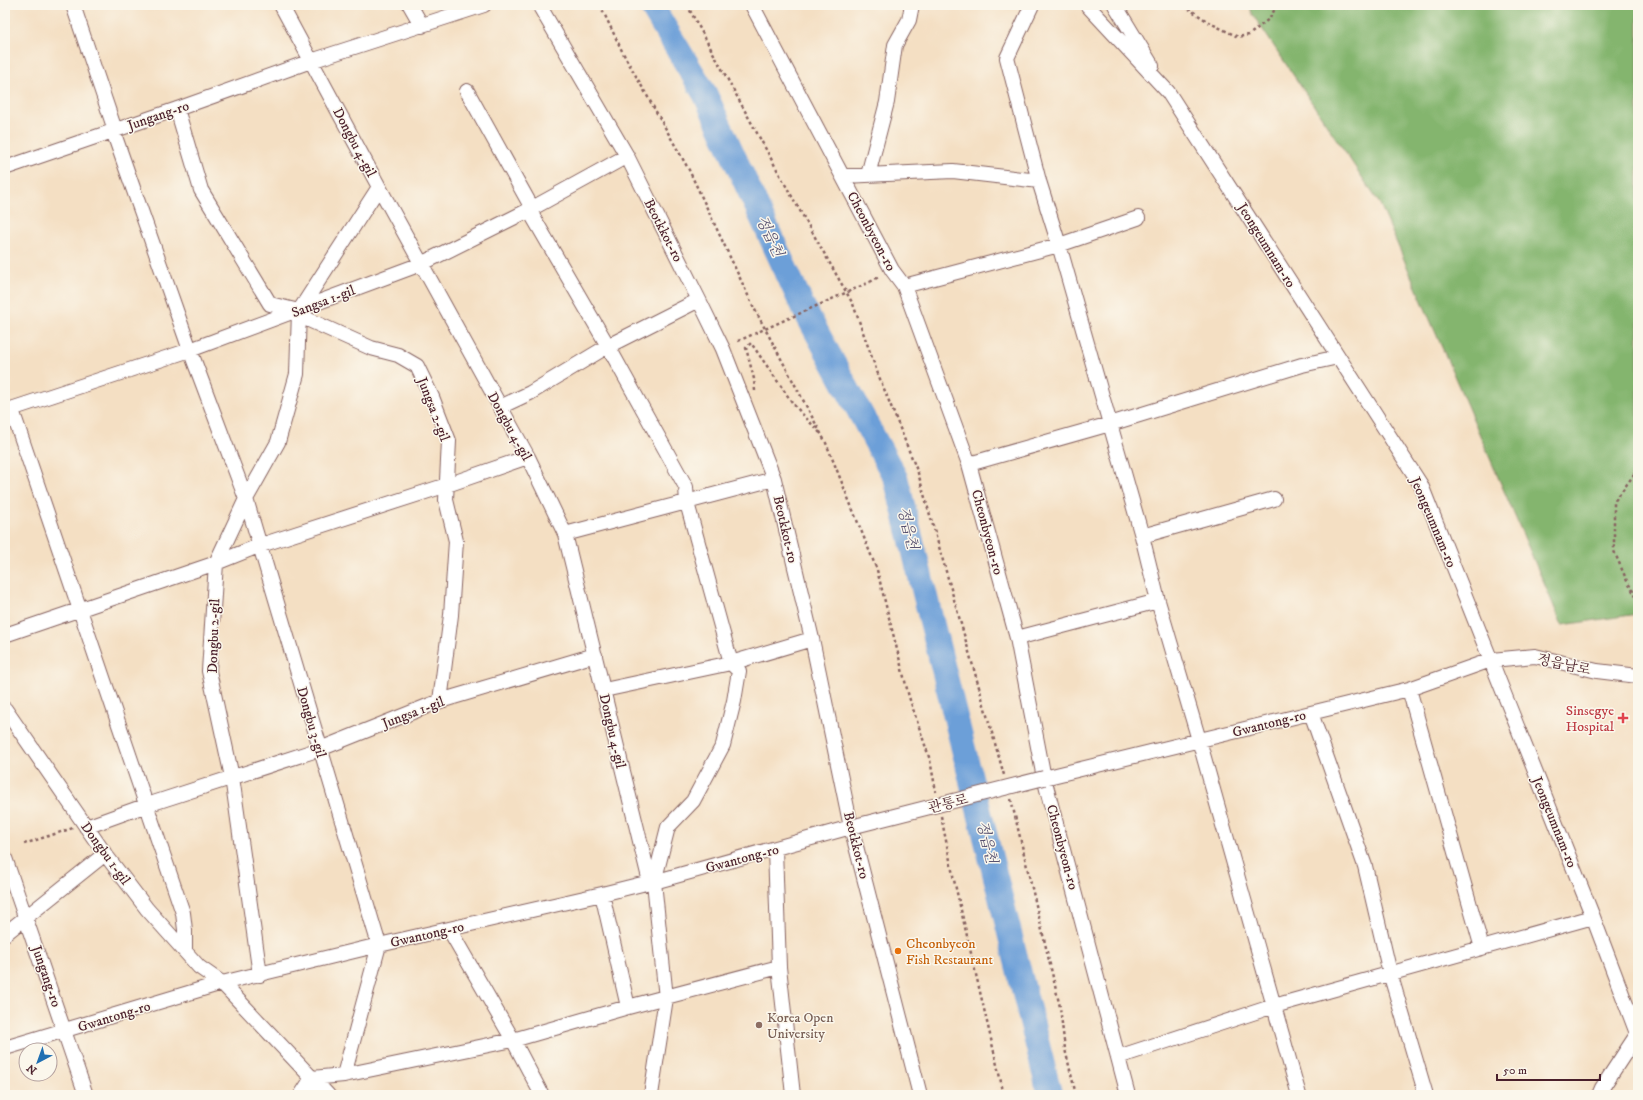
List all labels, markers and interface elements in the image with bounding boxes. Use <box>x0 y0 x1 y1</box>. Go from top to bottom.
street label: Jungang-ro <box>123 97 192 136</box>
street label: Dongbu 4-gil <box>328 105 380 181</box>
street label: Cheonbyeon-ro <box>843 189 900 274</box>
street label: Beotkkot-ro <box>639 196 687 265</box>
street label: Jeongeumnam-ro <box>1232 198 1299 291</box>
water label: 정읍천 <box>752 212 788 261</box>
street label: Sangsa 1-gil <box>289 281 358 322</box>
street label: Jungsa 2-gil <box>412 373 454 445</box>
street label: Dongbu 4-gil <box>483 389 536 465</box>
street label: Jeongeumnam-ro <box>1405 473 1460 571</box>
street label: Cheonbyeon-ro <box>967 488 1007 577</box>
street label: Beotkkot-ro <box>769 494 802 565</box>
water label: 정읍천 <box>893 505 922 553</box>
street label: Dongbu 2-gil <box>204 598 224 674</box>
street label: 정읍남로 <box>1535 651 1593 680</box>
street label: Dongbu 3-gil <box>292 685 330 761</box>
street label: Dongbu 4-gil <box>595 692 630 771</box>
street label: Jungsa 1-gil <box>378 693 448 734</box>
place label: Sinsegye Hospital <box>1566 702 1615 736</box>
street label: Gwantong-ro <box>1231 706 1308 742</box>
marker: Sinsegye Hospital <box>1617 712 1629 724</box>
street label: Jeongeumnam-ro <box>1527 772 1581 871</box>
street label: 관통로 <box>926 790 971 818</box>
street label: Cheonbyeon-ro <box>1042 803 1082 892</box>
street label: Beotkkot-ro <box>839 810 873 881</box>
street label: Dongbu 1-gil <box>76 819 134 889</box>
water label: 정읍천 <box>972 819 1001 867</box>
street label: Gwantong-ro <box>704 841 781 877</box>
street label: Gwantong-ro <box>389 918 466 952</box>
place label: Cheonbyeon Fish Restaurant <box>906 935 994 969</box>
street label: Jungang-ro <box>26 941 65 1010</box>
marker: Cheonbyeon Fish Restaurant <box>893 946 903 956</box>
street label: Gwantong-ro <box>76 997 153 1037</box>
place label: Korea Open University <box>767 1009 834 1043</box>
marker: Korea Open University <box>754 1020 764 1030</box>
north arrow <box>18 1042 58 1082</box>
scale bar <box>1497 1056 1600 1082</box>
text: N <box>24 1061 40 1077</box>
text: 50 m <box>1503 1063 1527 1078</box>

